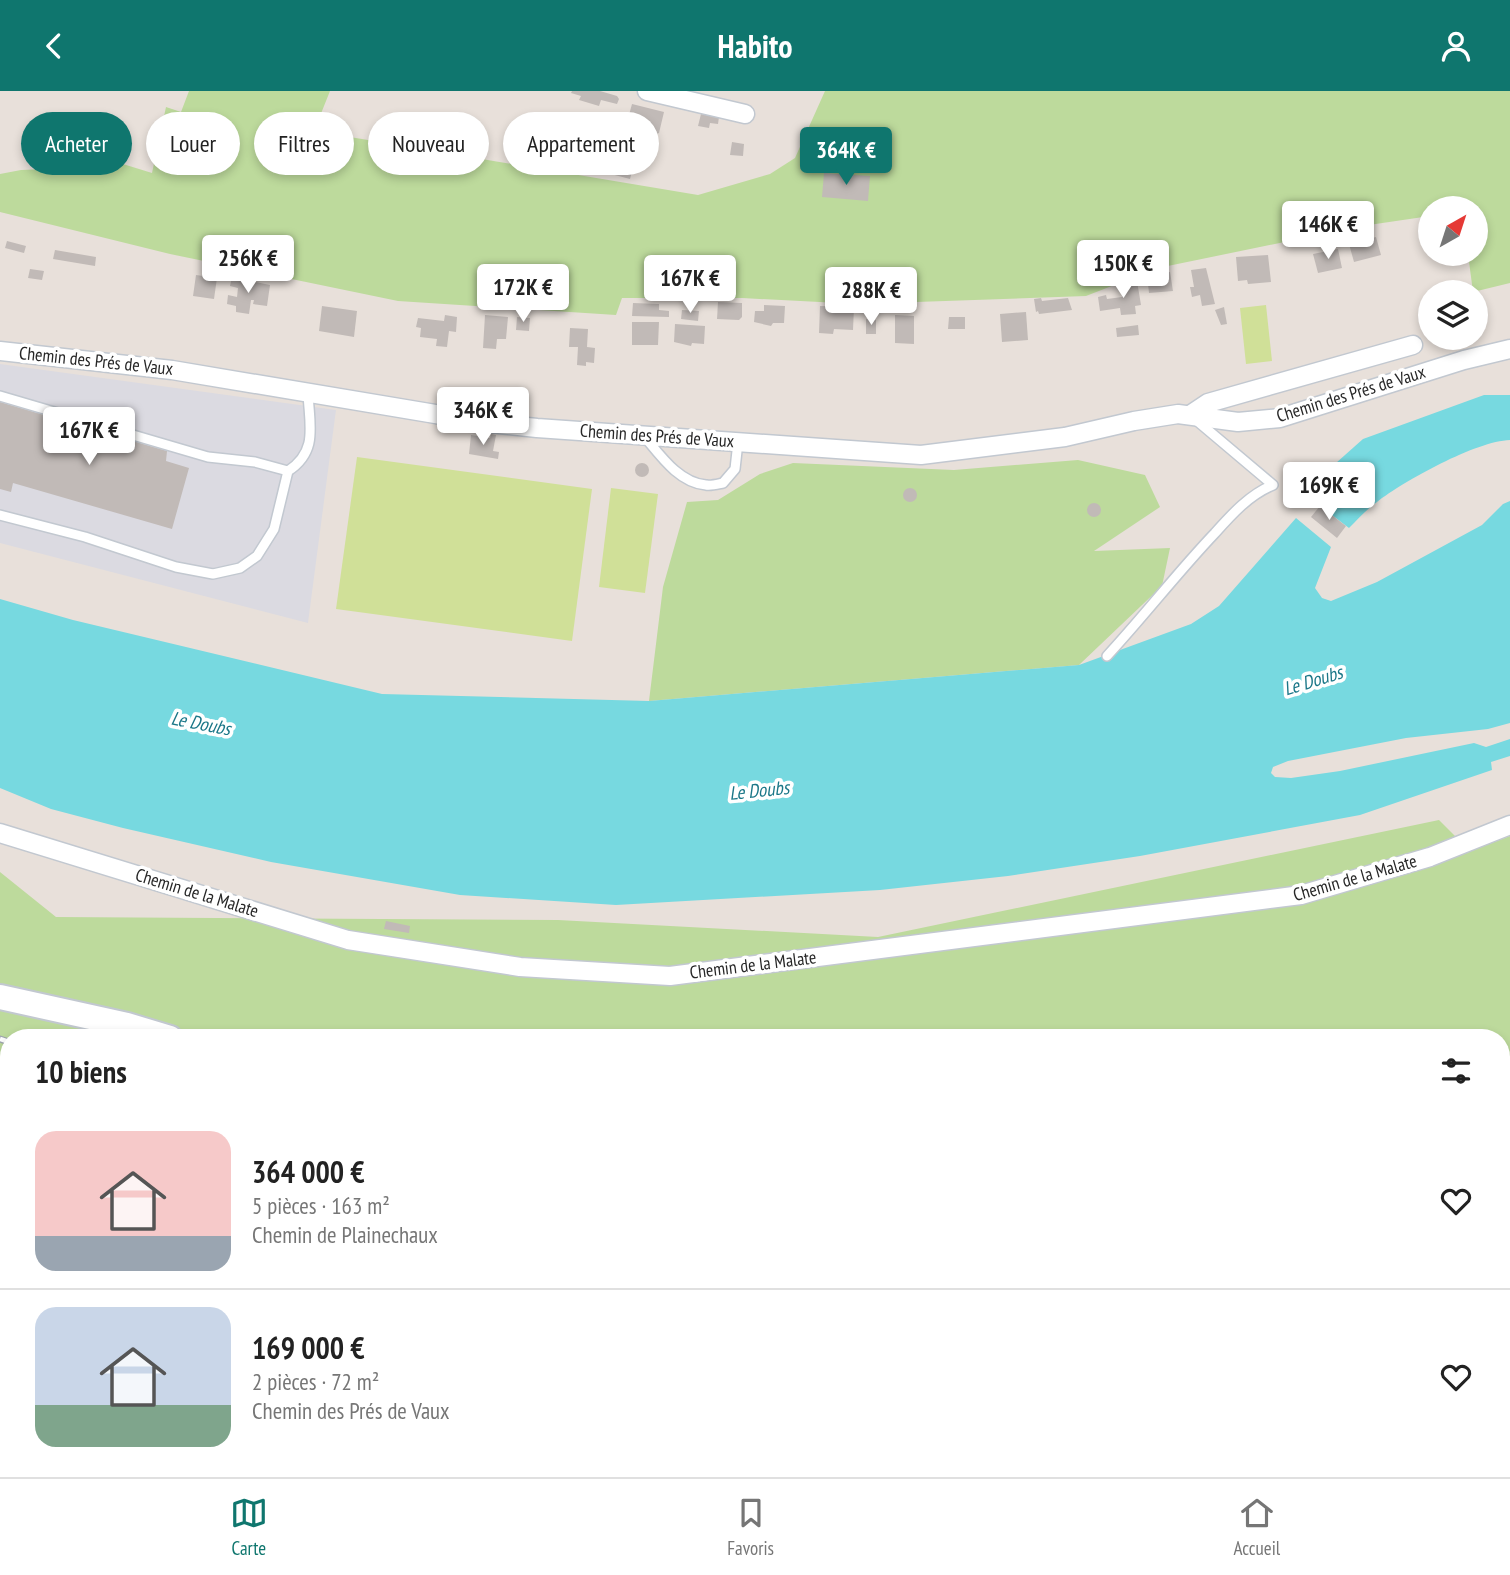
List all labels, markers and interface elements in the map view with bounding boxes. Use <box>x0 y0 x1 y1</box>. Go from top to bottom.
text: Habito <box>717 25 793 67</box>
icon: back <box>35 27 73 65</box>
icon: person <box>1437 27 1475 65</box>
chip: Acheter <box>21 112 132 175</box>
chip: Louer <box>146 112 240 175</box>
chip: Filtres <box>254 112 354 175</box>
chip: Nouveau <box>368 112 489 175</box>
chip: Appartement <box>503 112 659 175</box>
pin: 364K € <box>789 127 903 187</box>
text: 364K € <box>816 135 876 164</box>
north arrow <box>1418 196 1488 266</box>
map controls <box>1418 196 1488 350</box>
pin: 146K € <box>1271 201 1385 261</box>
text: 146K € <box>1298 209 1358 238</box>
pin: 256K € <box>191 235 305 295</box>
pin: 150K € <box>1066 241 1180 300</box>
text: 256K € <box>218 243 278 272</box>
text: 150K € <box>1093 248 1153 277</box>
pin: 167K € <box>633 255 747 315</box>
text: 167K € <box>660 263 720 292</box>
pin: 172K € <box>466 265 580 324</box>
pin: 288K € <box>814 267 928 327</box>
text: 172K € <box>493 272 553 301</box>
text: 288K € <box>841 275 901 304</box>
button: layers <box>1418 280 1488 350</box>
street label: Chemin des Prés de Vaux <box>18 341 175 380</box>
street label: Chemin des Prés de Vaux <box>1274 360 1429 427</box>
pin: 346K € <box>426 387 540 447</box>
text: 346K € <box>453 395 513 424</box>
pin: 167K € <box>32 407 146 467</box>
text: 167K € <box>59 415 119 444</box>
street label: Chemin des Prés de Vaux <box>579 419 736 452</box>
pin: 169K € <box>1272 463 1386 522</box>
text: 169K € <box>1299 470 1359 499</box>
water label: Le Doubs <box>1281 659 1347 700</box>
water label: Le Doubs <box>169 705 234 741</box>
water label: Le Doubs <box>728 775 792 805</box>
street label: Chemin de la Malate <box>1290 849 1419 906</box>
street label: Chemin de la Malate <box>133 863 261 922</box>
street label: Chemin de la Malate <box>688 945 818 984</box>
text: 10 biens <box>35 1052 127 1091</box>
icon: filters <box>1437 1052 1475 1090</box>
text: 364 000 € <box>252 1152 365 1191</box>
icon: home <box>91 1159 175 1243</box>
icon: heart <box>1437 1182 1475 1220</box>
text: 5 pièces · 163 m² <box>252 1191 390 1220</box>
text: Chemin de Plainechaux <box>252 1220 438 1249</box>
text: 169 000 € <box>252 1328 365 1367</box>
icon: home <box>91 1335 175 1419</box>
icon: heart <box>1437 1358 1475 1396</box>
text: 2 pièces · 72 m² <box>252 1367 379 1396</box>
text: Chemin des Prés de Vaux <box>252 1396 450 1425</box>
tab: Carte <box>230 1494 268 1560</box>
tab: Favoris <box>727 1494 774 1560</box>
tab: Accueil <box>1234 1494 1280 1560</box>

